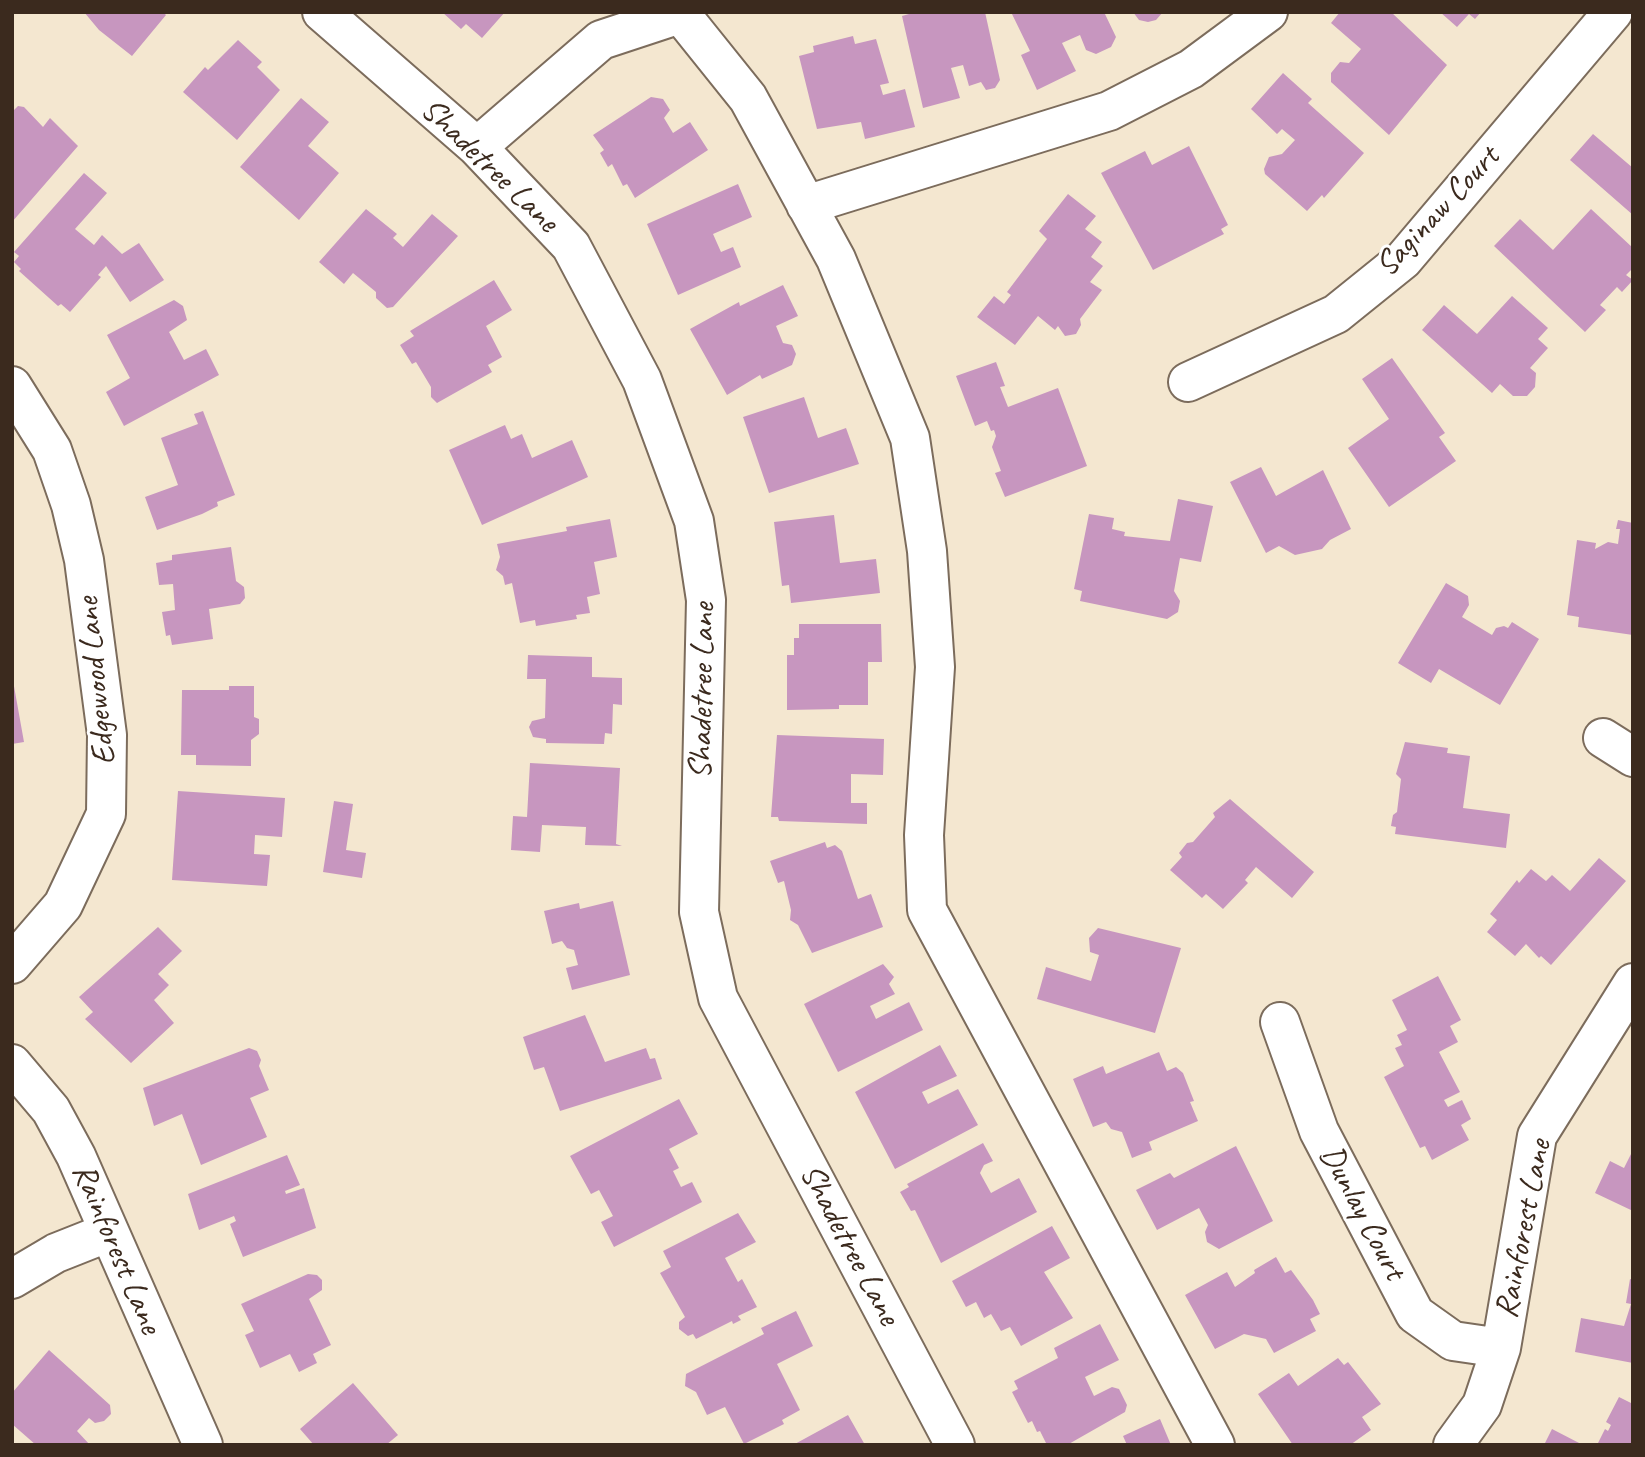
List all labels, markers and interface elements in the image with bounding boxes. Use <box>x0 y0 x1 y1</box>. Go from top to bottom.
street label: Shadetree Lane <box>412 90 566 242</box>
street label: Saginaw Court <box>1368 139 1508 285</box>
street label: Edgewood Lane <box>69 595 125 767</box>
street label: Shadetree Lane <box>682 602 724 780</box>
street label: Rainforest Lane <box>1487 1136 1561 1322</box>
street label: Dunlay Court <box>1310 1139 1414 1287</box>
street label: Rainforest Lane <box>62 1158 170 1340</box>
street label: Shadetree Lane <box>790 1158 908 1332</box>

